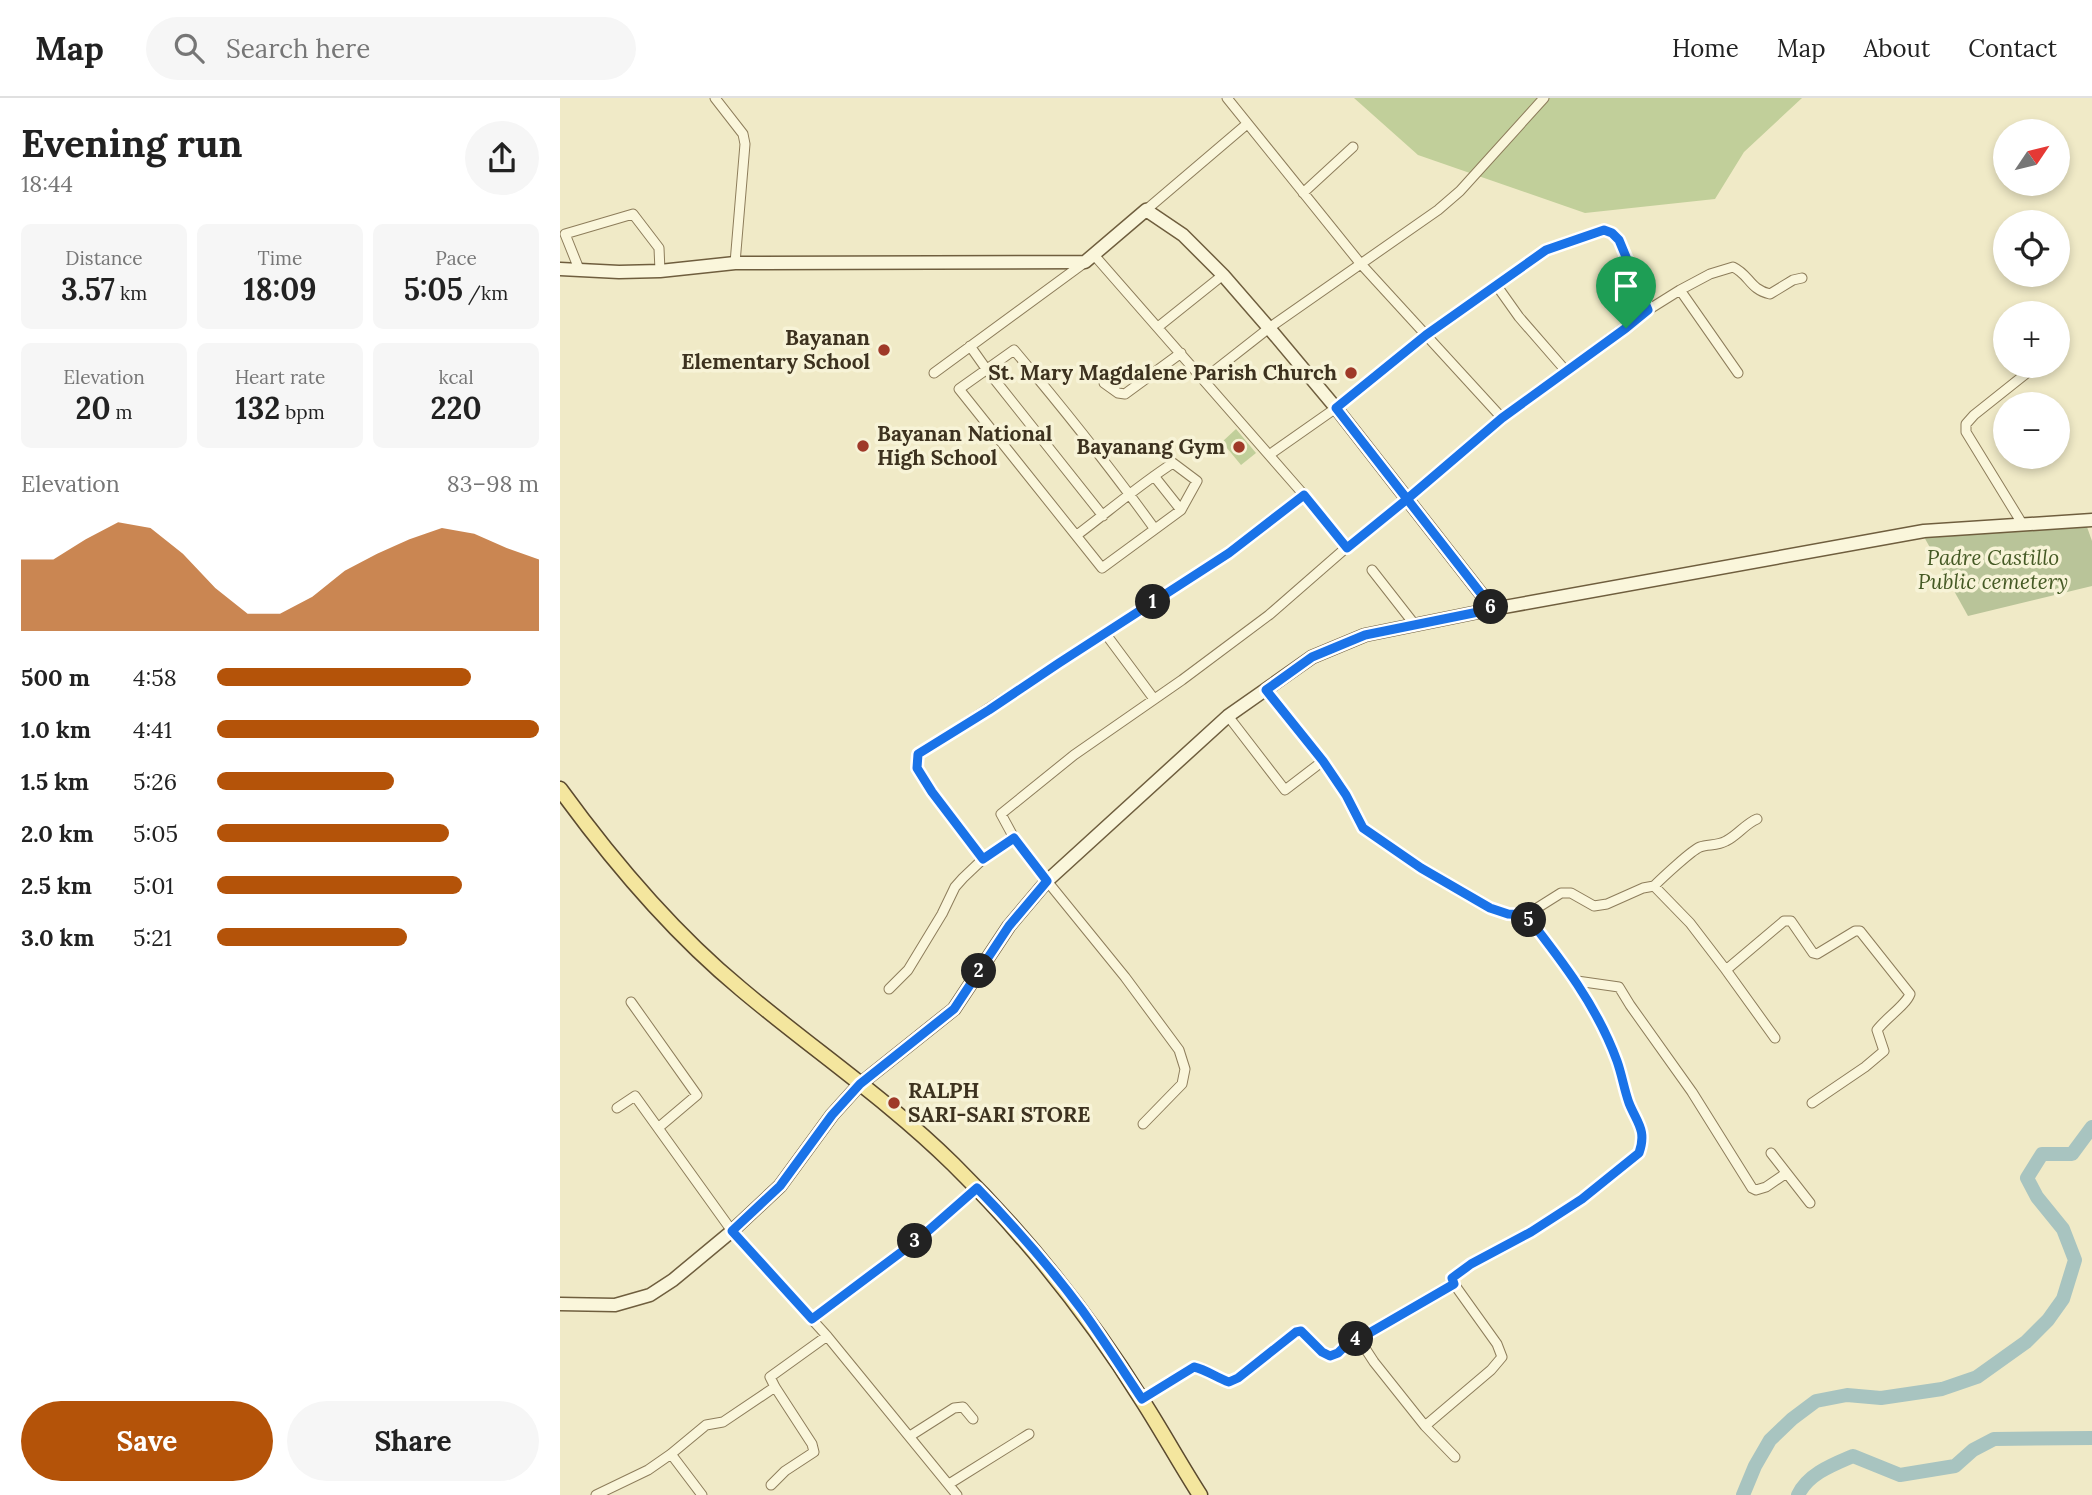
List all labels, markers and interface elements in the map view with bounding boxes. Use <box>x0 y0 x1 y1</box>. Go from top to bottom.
search box <box>146 17 636 80</box>
text: Map <box>35 27 104 69</box>
icon: search <box>170 29 208 67</box>
text: Search here <box>226 32 370 65</box>
text: Home <box>1672 33 1739 64</box>
text: Map <box>1777 33 1826 64</box>
text: About <box>1864 33 1930 64</box>
text: Contact <box>1968 33 2057 64</box>
text: Evening run <box>21 119 243 167</box>
north arrow <box>1993 119 2070 196</box>
map controls <box>1993 119 2070 469</box>
button: share <box>465 121 539 195</box>
text: 18:44 <box>21 169 73 198</box>
button: locate <box>1993 210 2070 287</box>
text: Distance <box>65 246 143 270</box>
text: Time <box>258 246 302 270</box>
text: Pace <box>435 246 477 270</box>
pin <box>1596 256 1656 328</box>
icon: arrive <box>1607 267 1645 305</box>
text: 3.57 <box>61 270 115 308</box>
text: 18:09 <box>243 270 317 308</box>
text: 5:05 <box>404 270 463 308</box>
text: km <box>115 281 147 305</box>
text: /km <box>463 281 508 305</box>
button: + <box>1993 301 2070 378</box>
place label: Bayanan Elementary School <box>681 324 870 375</box>
marker: Bayanan Elementary School <box>876 342 892 358</box>
place label: St. Mary Magdalene Parish Church <box>988 359 1337 386</box>
text: Elevation <box>63 365 145 389</box>
text: Heart rate <box>235 365 325 389</box>
text: kcal <box>438 365 474 389</box>
marker: St. Mary Magdalene Parish Church <box>1343 365 1359 381</box>
text: 20 <box>75 389 111 427</box>
text: 132 <box>235 389 280 427</box>
text: 220 <box>430 389 482 427</box>
button: − <box>1993 392 2070 469</box>
text: m <box>111 400 133 424</box>
text: bpm <box>280 400 325 424</box>
place label: Bayanan National High School <box>877 420 1053 471</box>
place label: Bayanang Gym <box>1076 433 1225 460</box>
marker: Bayanan National High School <box>855 438 871 454</box>
marker: Bayanang Gym <box>1231 439 1247 455</box>
text: Elevation <box>21 469 120 498</box>
text: 83–98 m <box>447 469 539 498</box>
park label: Padre Castillo Public cemetery <box>1918 544 2068 595</box>
pin: 1 <box>1136 584 1170 620</box>
text: 1 <box>1149 589 1156 613</box>
pin: 6 <box>1474 589 1508 624</box>
text: 6 <box>1485 594 1496 618</box>
text: 500 m <box>21 663 90 692</box>
text: 4:58 <box>133 663 177 692</box>
text: 1.0 km <box>21 715 91 744</box>
text: 4:41 <box>133 715 172 744</box>
text: 1.5 km <box>21 767 89 796</box>
text: 5:26 <box>133 767 177 796</box>
text: 2.0 km <box>21 819 94 848</box>
text: 5:05 <box>133 819 178 848</box>
text: 2.5 km <box>21 871 92 900</box>
text: 5:01 <box>133 871 174 900</box>
pin: 5 <box>1511 902 1546 938</box>
text: 5 <box>1523 907 1534 931</box>
text: 3.0 km <box>21 923 94 952</box>
text: 5:21 <box>133 923 172 952</box>
pin: 2 <box>962 954 996 988</box>
text: 2 <box>973 958 984 982</box>
place label: RALPH SARI-SARI STORE <box>908 1077 1090 1128</box>
marker: RALPH SARI-SARI STORE <box>886 1095 902 1111</box>
pin: 3 <box>898 1224 932 1258</box>
text: 3 <box>909 1228 920 1252</box>
pin: 4 <box>1338 1322 1374 1356</box>
text: 4 <box>1350 1326 1361 1350</box>
button: Save <box>21 1401 273 1481</box>
button: Share <box>287 1401 539 1481</box>

